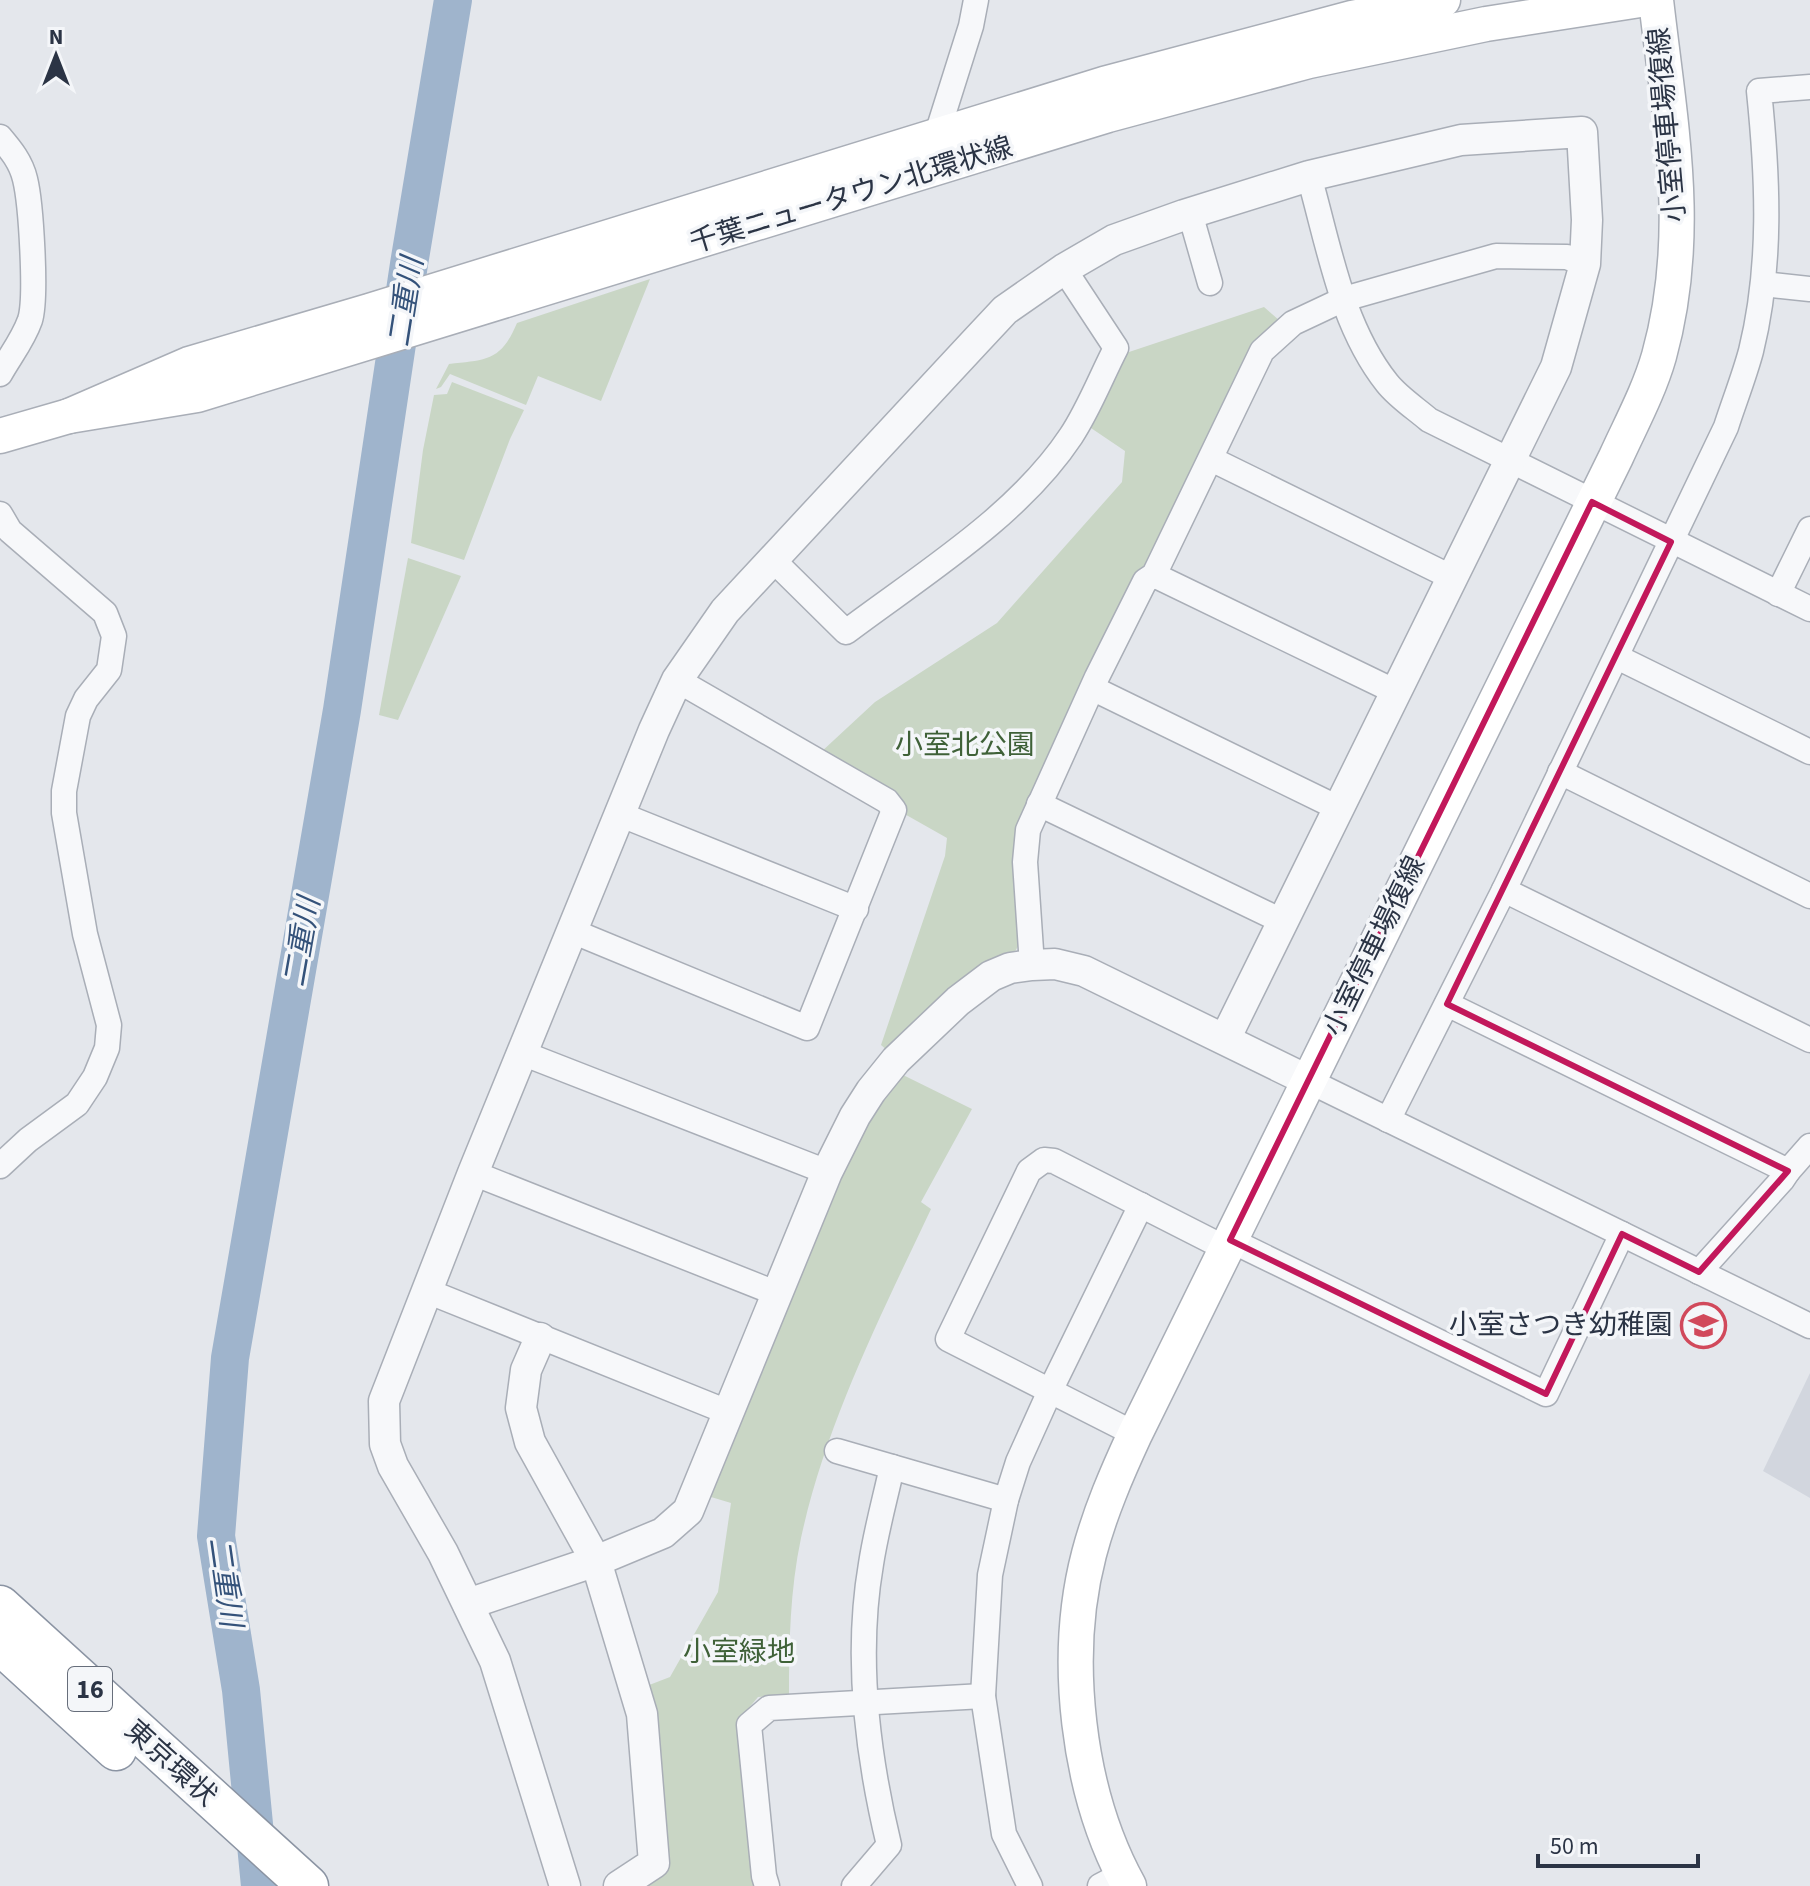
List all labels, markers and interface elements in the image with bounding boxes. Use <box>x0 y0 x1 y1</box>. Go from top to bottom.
north arrow <box>16 16 96 96</box>
text: N <box>49 21 63 53</box>
street label: 小室停車場復線 <box>1639 26 1695 224</box>
street label: 千葉ニュータウン北環状線 <box>684 127 1018 263</box>
water label: 二重川 <box>378 251 435 350</box>
park label: 小室北公園 <box>895 725 1035 765</box>
street label: 小室停車場復線 <box>1313 849 1435 1043</box>
water label: 二重川 <box>273 891 332 990</box>
school or university icon: 小室さつき幼稚園 <box>1680 1301 1728 1349</box>
place label: 小室さつき幼稚園 <box>1449 1305 1673 1345</box>
water label: 二重川 <box>197 1534 253 1633</box>
park label: 小室緑地 <box>683 1632 795 1672</box>
road number: 16 <box>68 1667 112 1711</box>
street label: 東京環状 <box>116 1711 226 1815</box>
scale bar <box>1538 1818 1698 1868</box>
text: 50 m <box>1550 1829 1599 1864</box>

